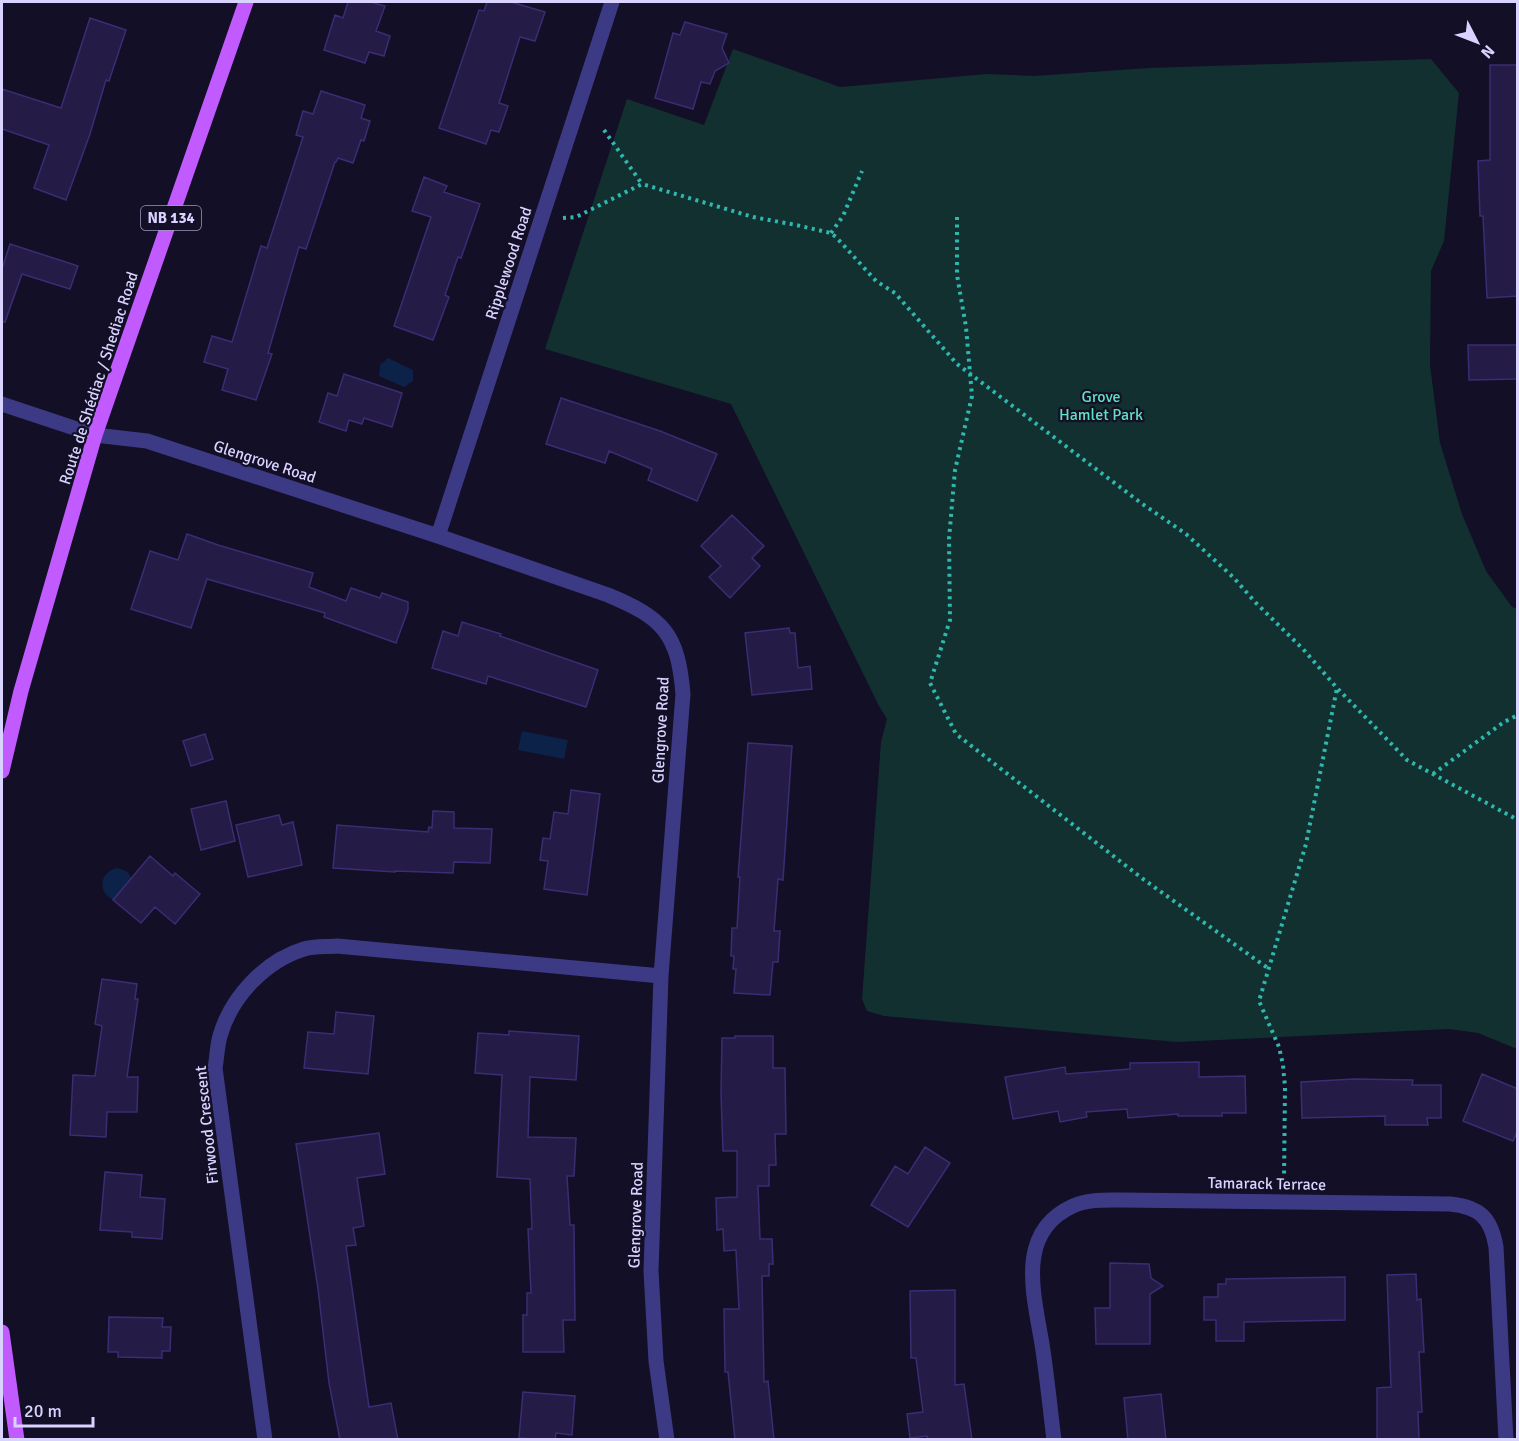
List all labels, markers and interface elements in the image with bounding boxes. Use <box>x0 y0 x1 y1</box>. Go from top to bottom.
north arrow <box>1447 12 1507 72</box>
text: N <box>1476 41 1499 62</box>
street label: Ripplewood Road <box>481 204 537 322</box>
road number: NB 134 <box>141 206 201 230</box>
street label: Route de Shédiac / Shediac Road <box>55 269 143 487</box>
park label: Grove Hamlet Park <box>1059 387 1143 425</box>
street label: Glengrove Road <box>211 436 318 488</box>
street label: Glengrove Road <box>648 676 674 784</box>
street label: Firwood Crescent <box>191 1064 223 1185</box>
street label: Glengrove Road <box>624 1161 648 1269</box>
street label: Tamarack Terrace <box>1208 1173 1326 1195</box>
scale bar <box>15 1390 93 1428</box>
text: 20 m <box>24 1400 62 1422</box>

